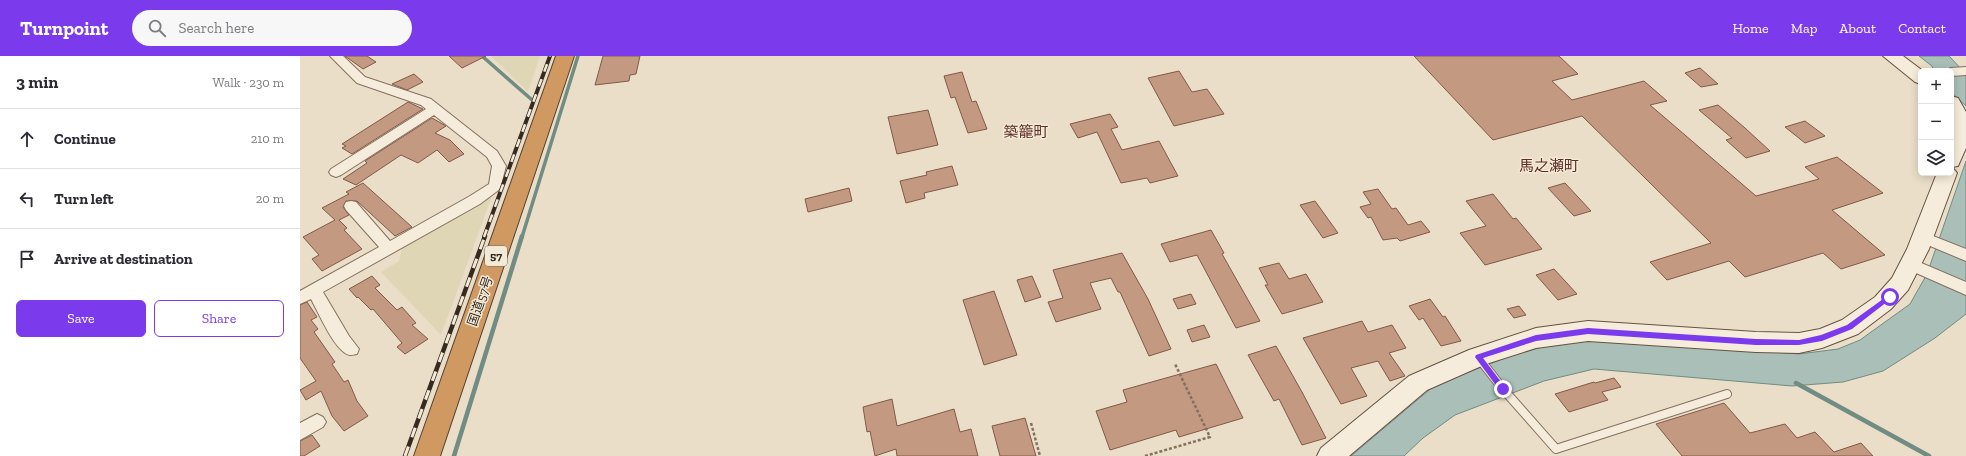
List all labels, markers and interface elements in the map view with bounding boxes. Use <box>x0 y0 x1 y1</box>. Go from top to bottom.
search box <box>132 10 412 46</box>
text: Turnpoint <box>20 17 108 40</box>
icon: search <box>146 17 168 39</box>
text: Search here <box>178 19 254 37</box>
text: Home <box>1733 20 1769 37</box>
text: Map <box>1791 20 1817 37</box>
text: About <box>1839 20 1876 37</box>
text: Contact <box>1898 20 1946 37</box>
map controls <box>1918 68 1954 176</box>
button: + <box>1918 68 1954 104</box>
text: 3 min <box>16 72 58 92</box>
text: Walk · 230 m <box>212 75 284 90</box>
button: − <box>1918 104 1954 140</box>
district label: 築籠町 <box>1003 123 1049 141</box>
icon: ahead <box>16 128 38 150</box>
text: Continue <box>54 130 116 148</box>
text: 210 m <box>251 131 284 146</box>
button: layers <box>1918 140 1954 176</box>
district label: 馬之瀬町 <box>1519 157 1579 175</box>
icon: left <box>16 188 38 210</box>
text: Turn left <box>54 190 114 208</box>
text: 20 m <box>256 191 284 206</box>
road number: 57 <box>485 246 507 266</box>
icon: arrive <box>16 248 38 270</box>
text: Arrive at destination <box>54 250 193 268</box>
street label: 国道57号 <box>464 274 496 328</box>
route start <box>1881 288 1899 306</box>
button: Save <box>16 300 146 337</box>
button: Share <box>154 300 284 337</box>
route end <box>1494 380 1512 398</box>

